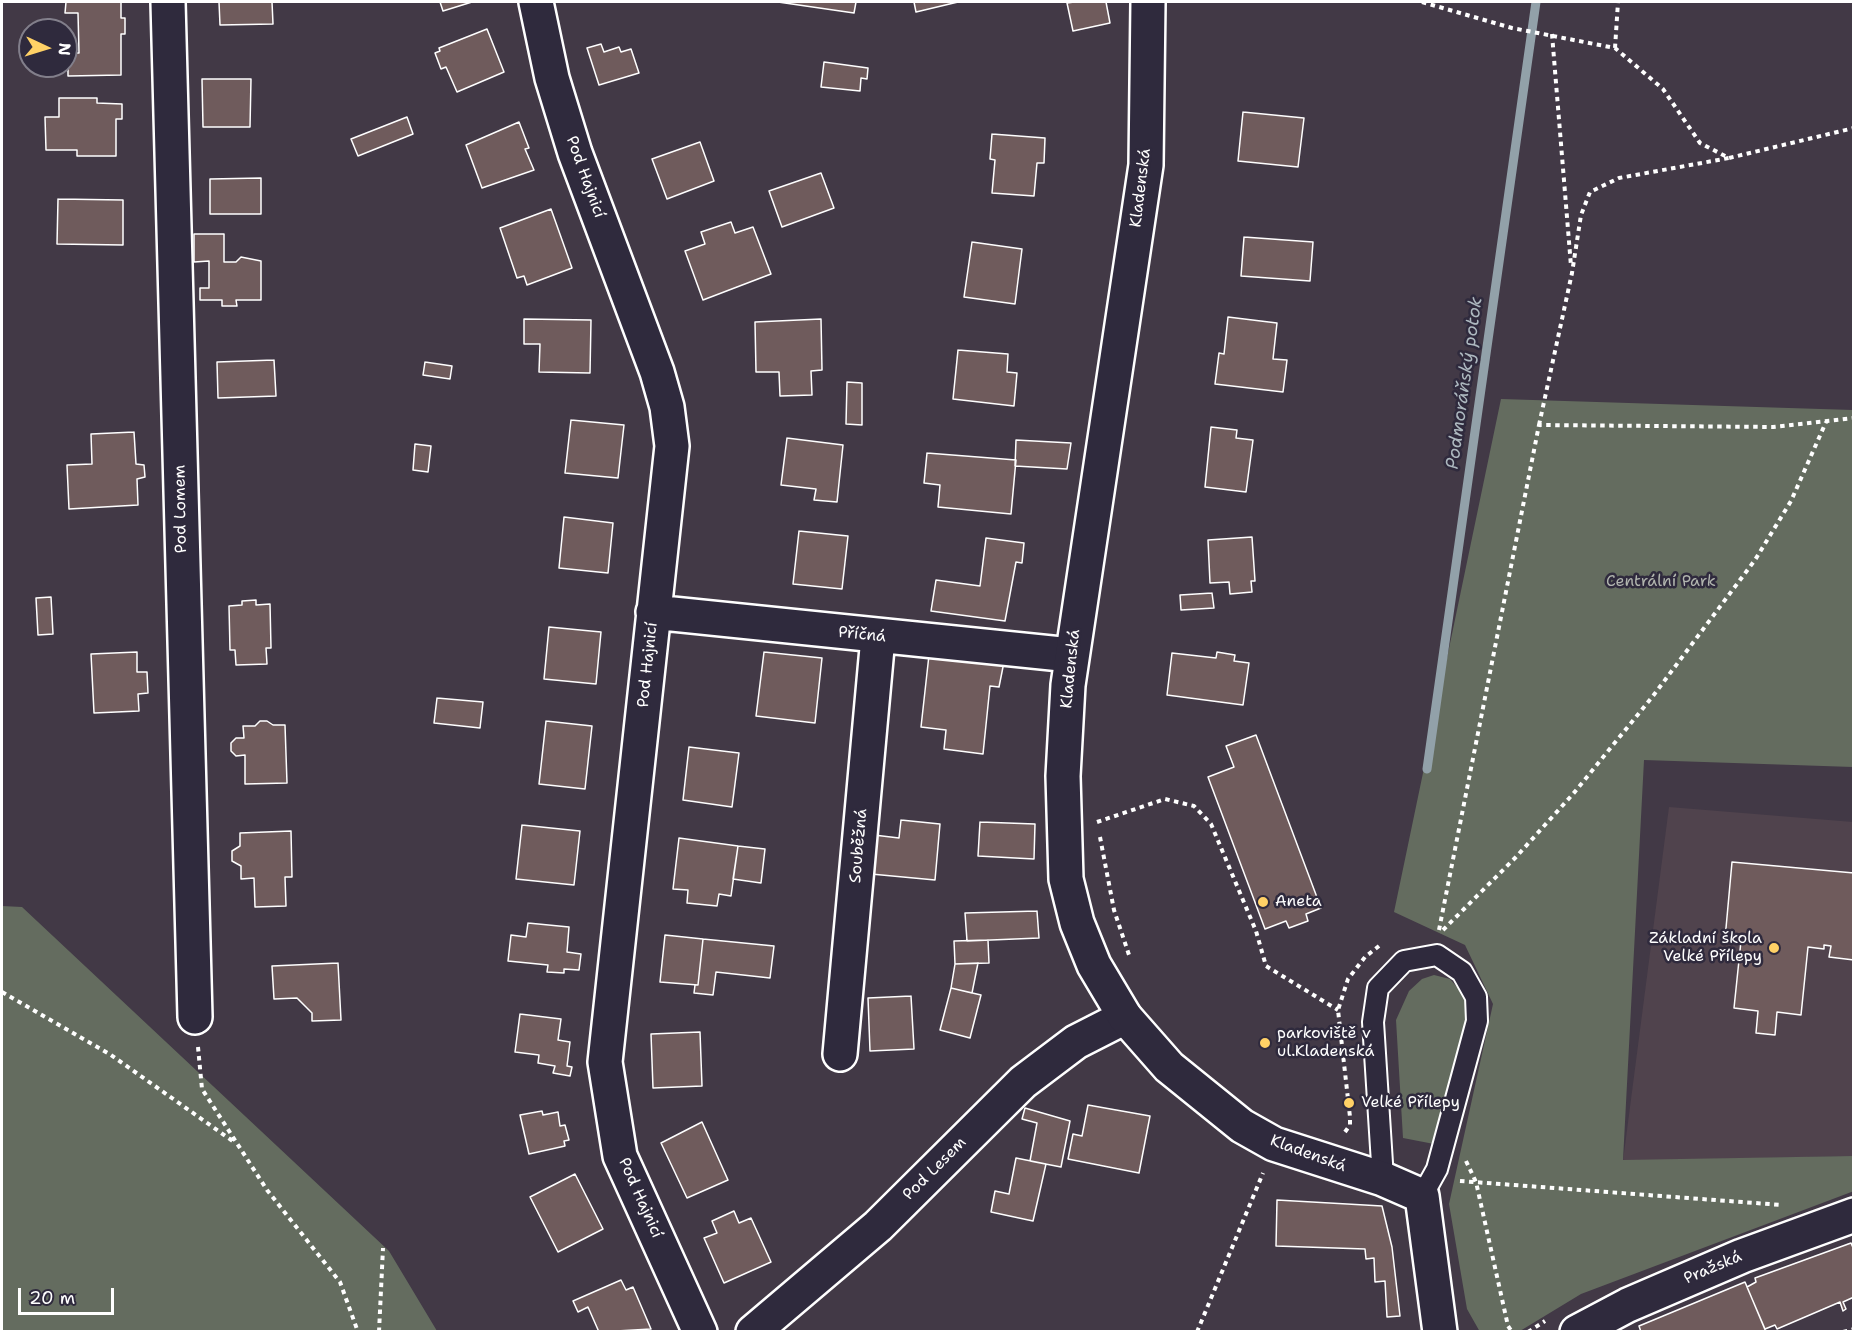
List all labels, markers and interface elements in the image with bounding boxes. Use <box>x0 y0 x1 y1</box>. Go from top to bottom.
north arrow <box>18 18 78 78</box>
text: N <box>54 42 75 56</box>
street label: Pod Hajnicí <box>561 133 609 221</box>
street label: Kladenská <box>1127 147 1155 229</box>
water label: Podmoráňský potok <box>1442 296 1488 470</box>
street label: Pod Lomem <box>171 465 191 553</box>
park label: Centrální Park <box>1606 572 1716 592</box>
street label: Pod Hajnicí <box>634 621 662 709</box>
street label: Příčná <box>837 623 887 647</box>
street label: Kladenská <box>1057 628 1085 710</box>
street label: Souběžná <box>846 808 872 884</box>
place label: Aneta <box>1275 892 1322 912</box>
marker: Aneta <box>1256 895 1270 909</box>
place label: Základní škola Velké Přílepy <box>1649 929 1762 967</box>
marker: Základní škola Velké Přílepy <box>1767 941 1781 955</box>
place label: parkoviště v ul.Kladenská <box>1277 1024 1374 1062</box>
marker: parkoviště v ul.Kladenská <box>1258 1036 1272 1050</box>
place label: Velké Přílepy <box>1361 1093 1460 1113</box>
marker: Velké Přílepy <box>1342 1096 1356 1110</box>
street label: Kladenská <box>1267 1131 1349 1177</box>
street label: Pod Lesem <box>899 1133 971 1205</box>
street label: Pod Hajnicí <box>614 1155 666 1241</box>
street label: Pražská <box>1681 1247 1745 1289</box>
scale bar <box>21 1276 117 1314</box>
text: 20 m <box>29 1286 75 1310</box>

